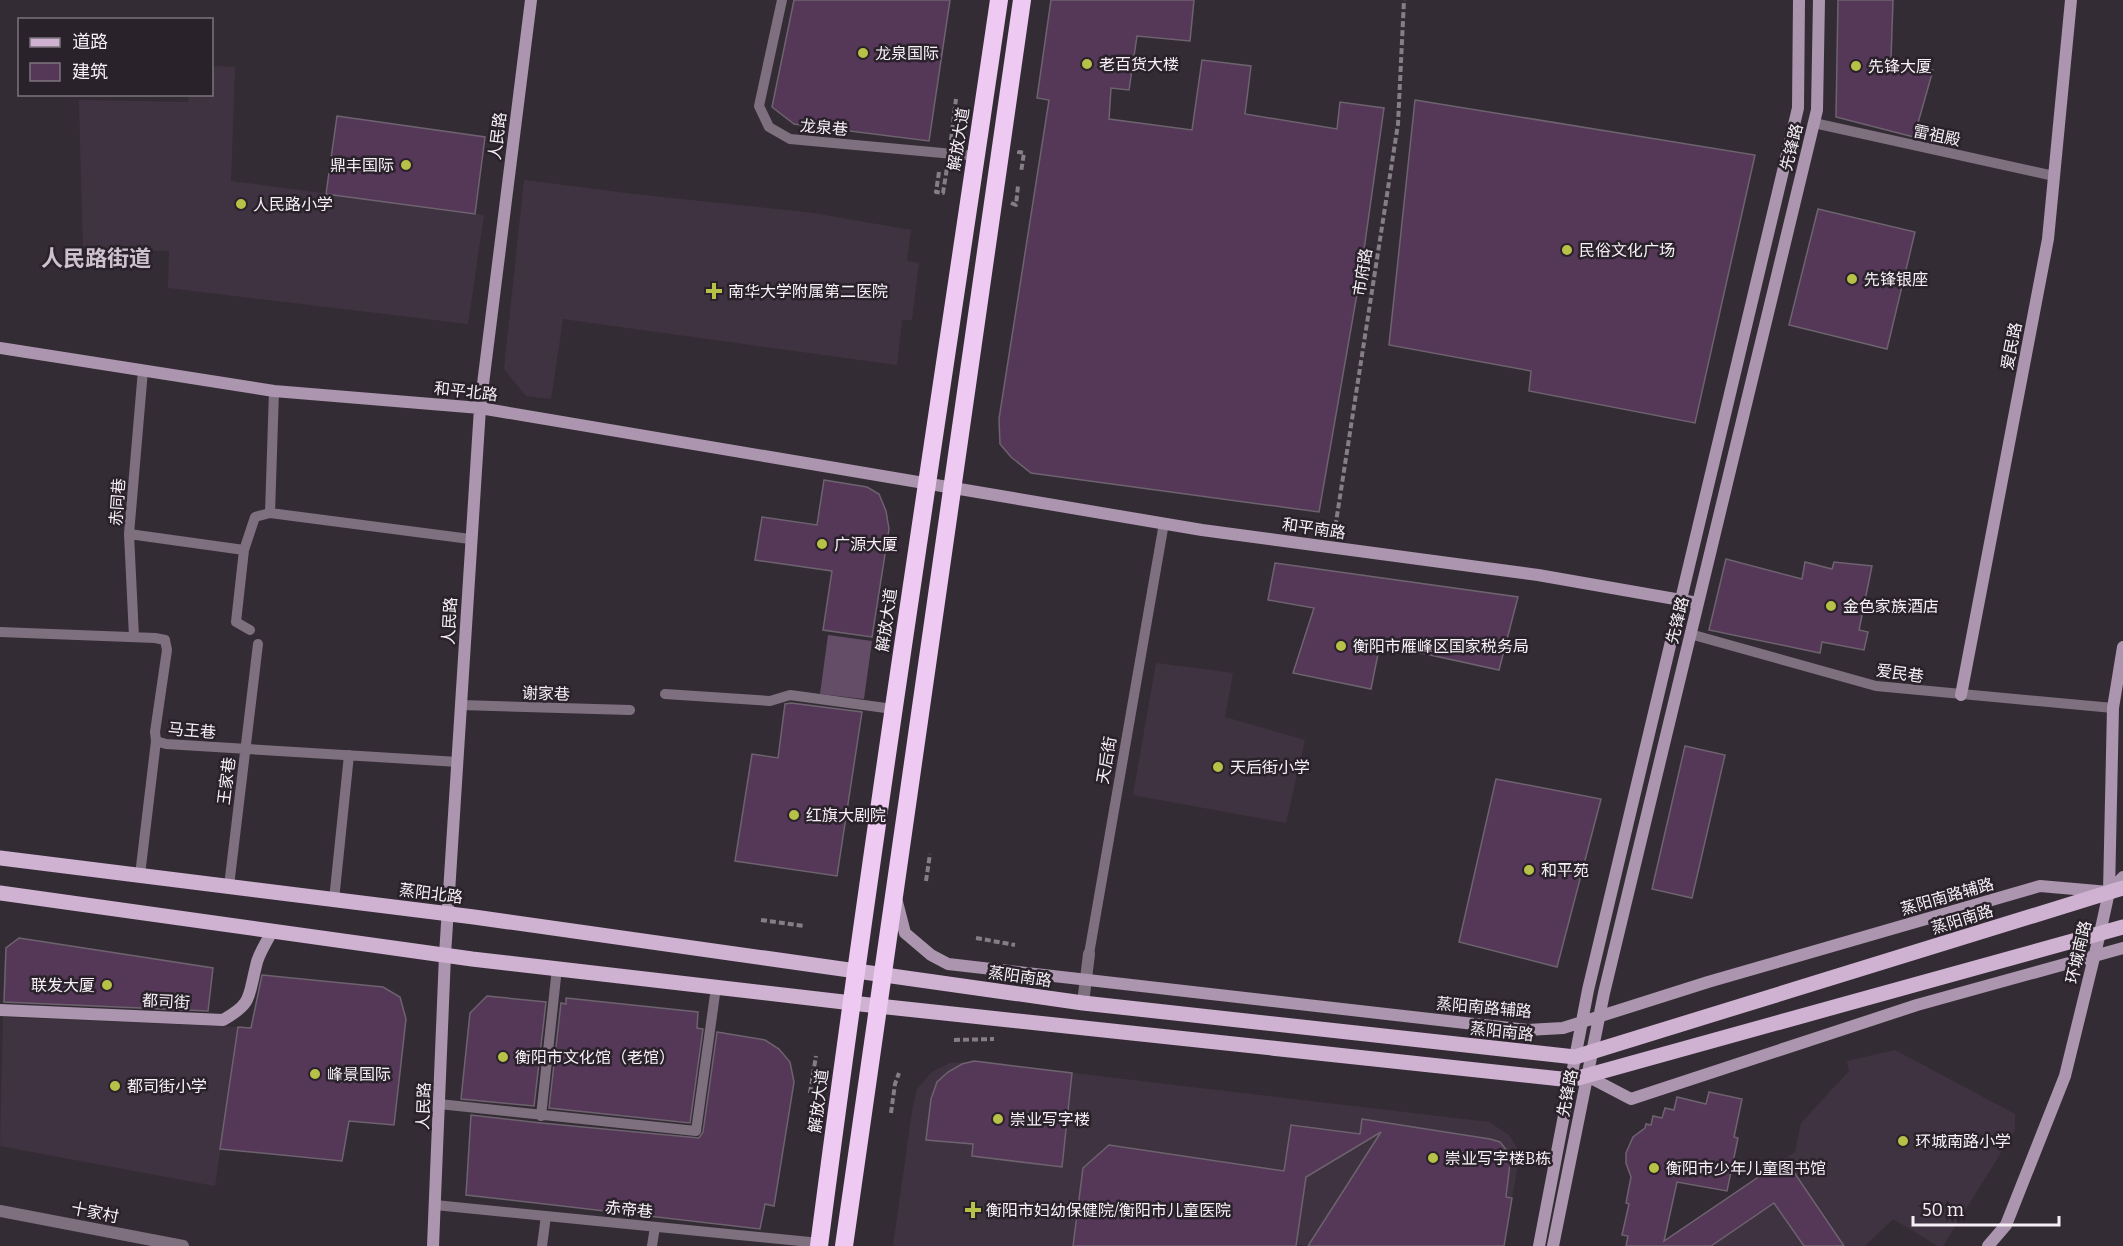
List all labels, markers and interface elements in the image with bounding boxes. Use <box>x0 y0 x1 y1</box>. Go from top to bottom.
legend <box>18 18 213 96</box>
text: 道路 <box>72 31 108 53</box>
place label: 龙泉国际 <box>875 44 939 63</box>
marker: 龙泉国际 <box>856 46 870 60</box>
place label: 老百货大楼 <box>1099 55 1179 74</box>
marker: 老百货大楼 <box>1080 57 1094 71</box>
place label: 先锋大厦 <box>1868 57 1932 76</box>
marker: 先锋大厦 <box>1849 59 1863 73</box>
text: 建筑 <box>72 61 108 83</box>
street label: 解放大道 <box>944 106 973 172</box>
street label: 人民路 <box>485 111 510 161</box>
street label: 龙泉巷 <box>799 116 849 139</box>
street label: 雷祖殿 <box>1911 121 1962 150</box>
street label: 先锋路 <box>1776 122 1807 173</box>
place label: 鼎丰国际 <box>330 156 394 175</box>
marker: 鼎丰国际 <box>399 158 413 172</box>
place label: 人民路小学 <box>253 195 333 214</box>
marker: 人民路小学 <box>234 197 248 211</box>
place label: 民俗文化广场 <box>1579 241 1675 260</box>
marker: 民俗文化广场 <box>1560 243 1574 257</box>
district label: 人民路街道 <box>41 245 151 272</box>
street label: 市府路 <box>1349 247 1376 297</box>
place label: 先锋银座 <box>1864 270 1928 289</box>
marker: 先锋银座 <box>1845 272 1859 286</box>
marker: 南华大学附属第二医院 <box>705 282 723 300</box>
place label: 南华大学附属第二医院 <box>728 282 888 301</box>
street label: 爱民路 <box>1998 321 2025 371</box>
street label: 和平北路 <box>433 379 499 404</box>
street label: 赤同巷 <box>106 477 129 527</box>
street label: 和平南路 <box>1281 515 1347 542</box>
place label: 广源大厦 <box>834 535 898 554</box>
marker: 广源大厦 <box>815 537 829 551</box>
street label: 解放大道 <box>873 587 900 653</box>
street label: 先锋路 <box>1662 595 1693 646</box>
street label: 人民路 <box>439 597 460 645</box>
place label: 金色家族酒店 <box>1843 597 1939 616</box>
marker: 金色家族酒店 <box>1824 599 1838 613</box>
place label: 衡阳市雁峰区国家税务局 <box>1353 637 1529 656</box>
marker: 衡阳市雁峰区国家税务局 <box>1334 639 1348 653</box>
street label: 爱民巷 <box>1875 661 1925 686</box>
street label: 谢家巷 <box>522 683 570 704</box>
street label: 马王巷 <box>167 719 217 742</box>
street label: 天后街 <box>1093 735 1120 785</box>
street label: 王家巷 <box>214 756 239 806</box>
place label: 天后街小学 <box>1230 758 1310 777</box>
marker: 天后街小学 <box>1211 760 1225 774</box>
place label: 红旗大剧院 <box>806 806 886 825</box>
marker: 红旗大剧院 <box>787 808 801 822</box>
place label: 和平苑 <box>1541 861 1589 880</box>
marker: 和平苑 <box>1522 863 1536 877</box>
street label: 蒸阳南路辅路 <box>1898 874 1996 918</box>
street label: 蒸阳北路 <box>398 880 464 907</box>
street label: 蒸阳南路 <box>1929 900 1995 938</box>
street label: 环城南路 <box>2062 919 2095 985</box>
street label: 蒸阳南路 <box>987 963 1053 990</box>
place label: 联发大厦 <box>31 976 95 995</box>
marker: 联发大厦 <box>100 978 114 992</box>
street label: 都司街 <box>142 991 190 1012</box>
street label: 蒸阳南路辅路 <box>1435 994 1533 1021</box>
street label: 蒸阳南路 <box>1469 1019 1535 1044</box>
place label: 衡阳市文化馆（老馆） <box>515 1048 675 1067</box>
marker: 衡阳市文化馆（老馆） <box>496 1050 510 1064</box>
place label: 峰景国际 <box>327 1065 391 1084</box>
marker: 峰景国际 <box>308 1067 322 1081</box>
street label: 解放大道 <box>805 1068 832 1134</box>
street label: 先锋路 <box>1554 1068 1581 1118</box>
place label: 都司街小学 <box>127 1077 207 1096</box>
marker: 都司街小学 <box>108 1079 122 1093</box>
street label: 人民路 <box>413 1082 434 1130</box>
place label: 崇业写字楼 <box>1010 1110 1090 1129</box>
marker: 崇业写字楼 <box>991 1112 1005 1126</box>
place label: 环城南路小学 <box>1915 1132 2011 1151</box>
marker: 环城南路小学 <box>1896 1134 1910 1148</box>
place label: 崇业写字楼B栋 <box>1445 1149 1551 1168</box>
marker: 崇业写字楼B栋 <box>1426 1151 1440 1165</box>
place label: 衡阳市少年儿童图书馆 <box>1666 1159 1826 1178</box>
marker: 衡阳市少年儿童图书馆 <box>1647 1161 1661 1175</box>
scale bar <box>1913 1189 2058 1227</box>
street label: 赤帝巷 <box>604 1198 654 1221</box>
street label: 十家村 <box>70 1199 120 1226</box>
text: 50 m <box>1922 1199 1964 1221</box>
marker: 衡阳市妇幼保健院/衡阳市儿童医院 <box>964 1201 982 1219</box>
place label: 衡阳市妇幼保健院/衡阳市儿童医院 <box>986 1201 1231 1220</box>

